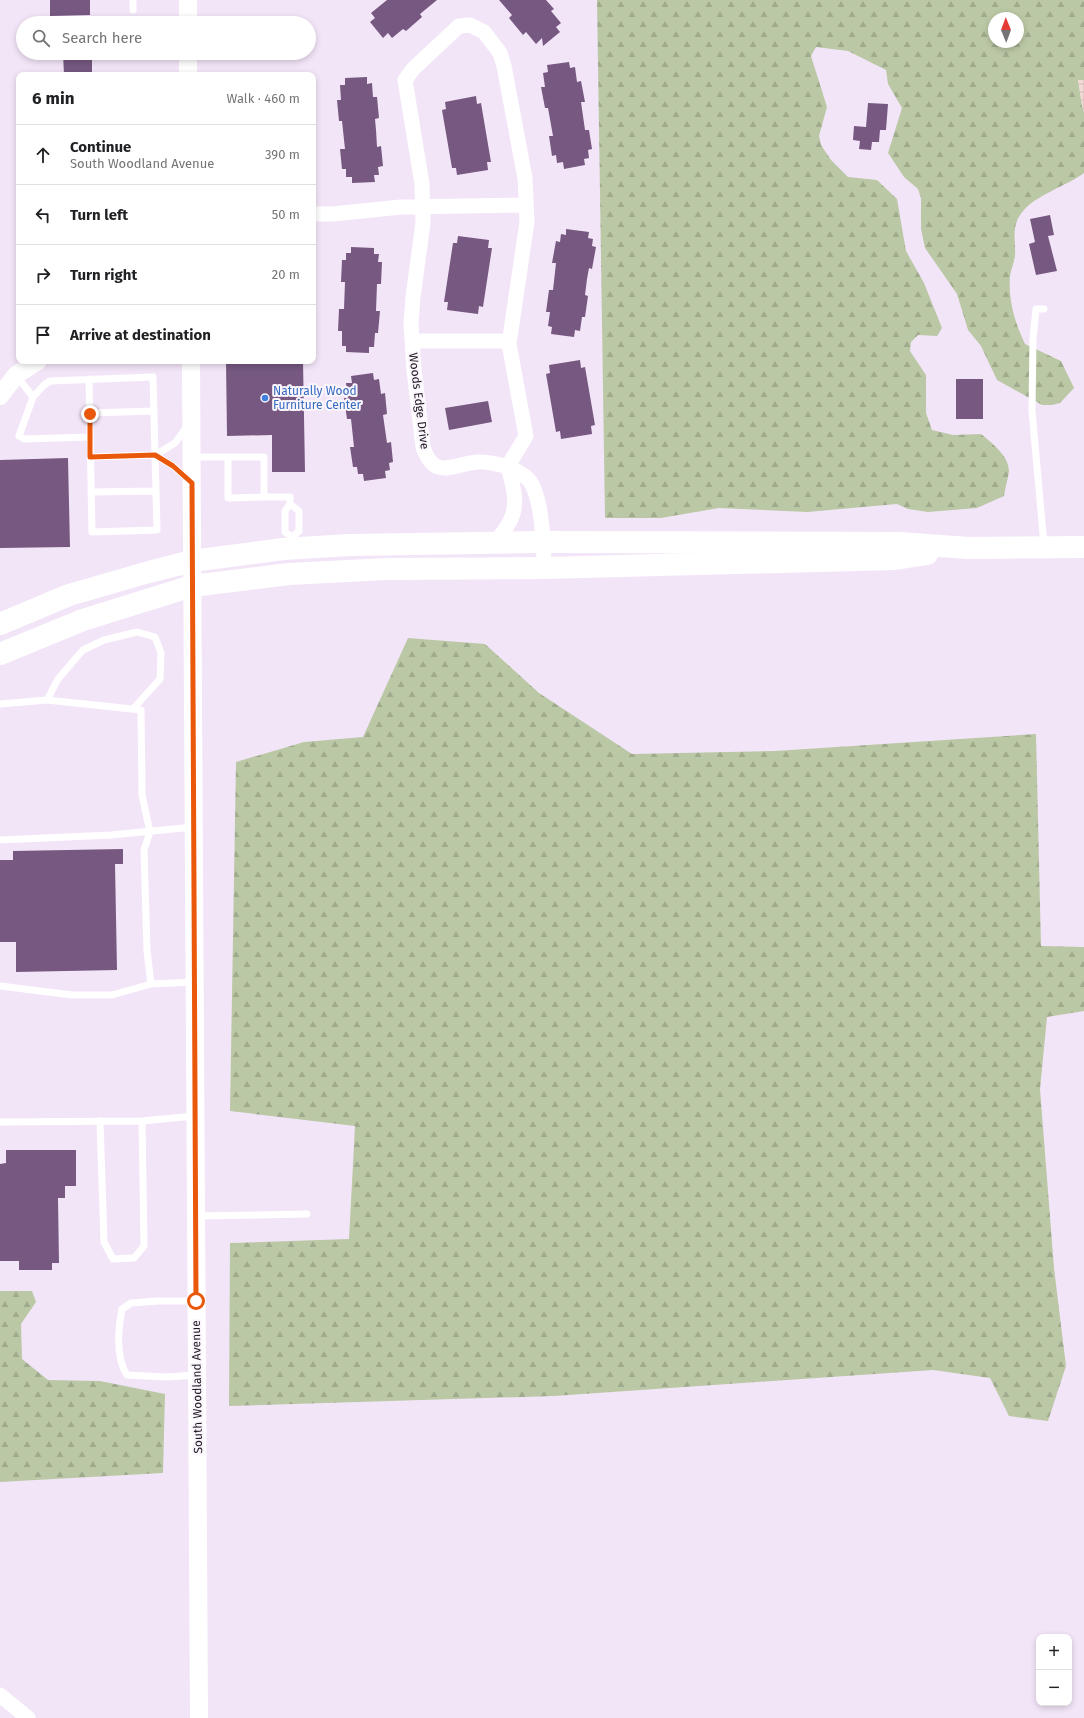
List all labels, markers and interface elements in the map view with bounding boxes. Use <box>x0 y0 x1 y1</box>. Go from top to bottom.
north arrow <box>988 12 1024 48</box>
search box <box>16 16 316 60</box>
icon: search <box>30 27 52 49</box>
text: Search here <box>62 29 142 47</box>
text: 6 min <box>32 88 75 109</box>
text: Walk · 460 m <box>227 91 300 106</box>
text: Continue <box>70 138 131 156</box>
icon: ahead <box>32 144 54 166</box>
text: 390 m <box>265 147 300 162</box>
text: South Woodland Avenue <box>70 156 214 171</box>
icon: left <box>32 204 54 226</box>
text: Turn left <box>70 206 128 224</box>
text: 50 m <box>272 207 300 222</box>
icon: right <box>32 264 54 286</box>
text: Turn right <box>70 266 137 284</box>
text: 20 m <box>272 267 300 282</box>
icon: arrive <box>32 324 54 346</box>
text: Arrive at destination <box>70 326 211 344</box>
street label: Woods Edge Drive <box>406 352 432 450</box>
place label: Naturally Wood Furniture Center <box>273 384 362 412</box>
marker: Naturally Wood Furniture Center <box>260 393 270 403</box>
route end <box>81 405 99 423</box>
route start <box>187 1292 205 1310</box>
street label: South Woodland Avenue <box>189 1320 205 1454</box>
map controls <box>1036 1634 1072 1706</box>
button: + <box>1036 1634 1072 1670</box>
button: − <box>1036 1670 1072 1706</box>

